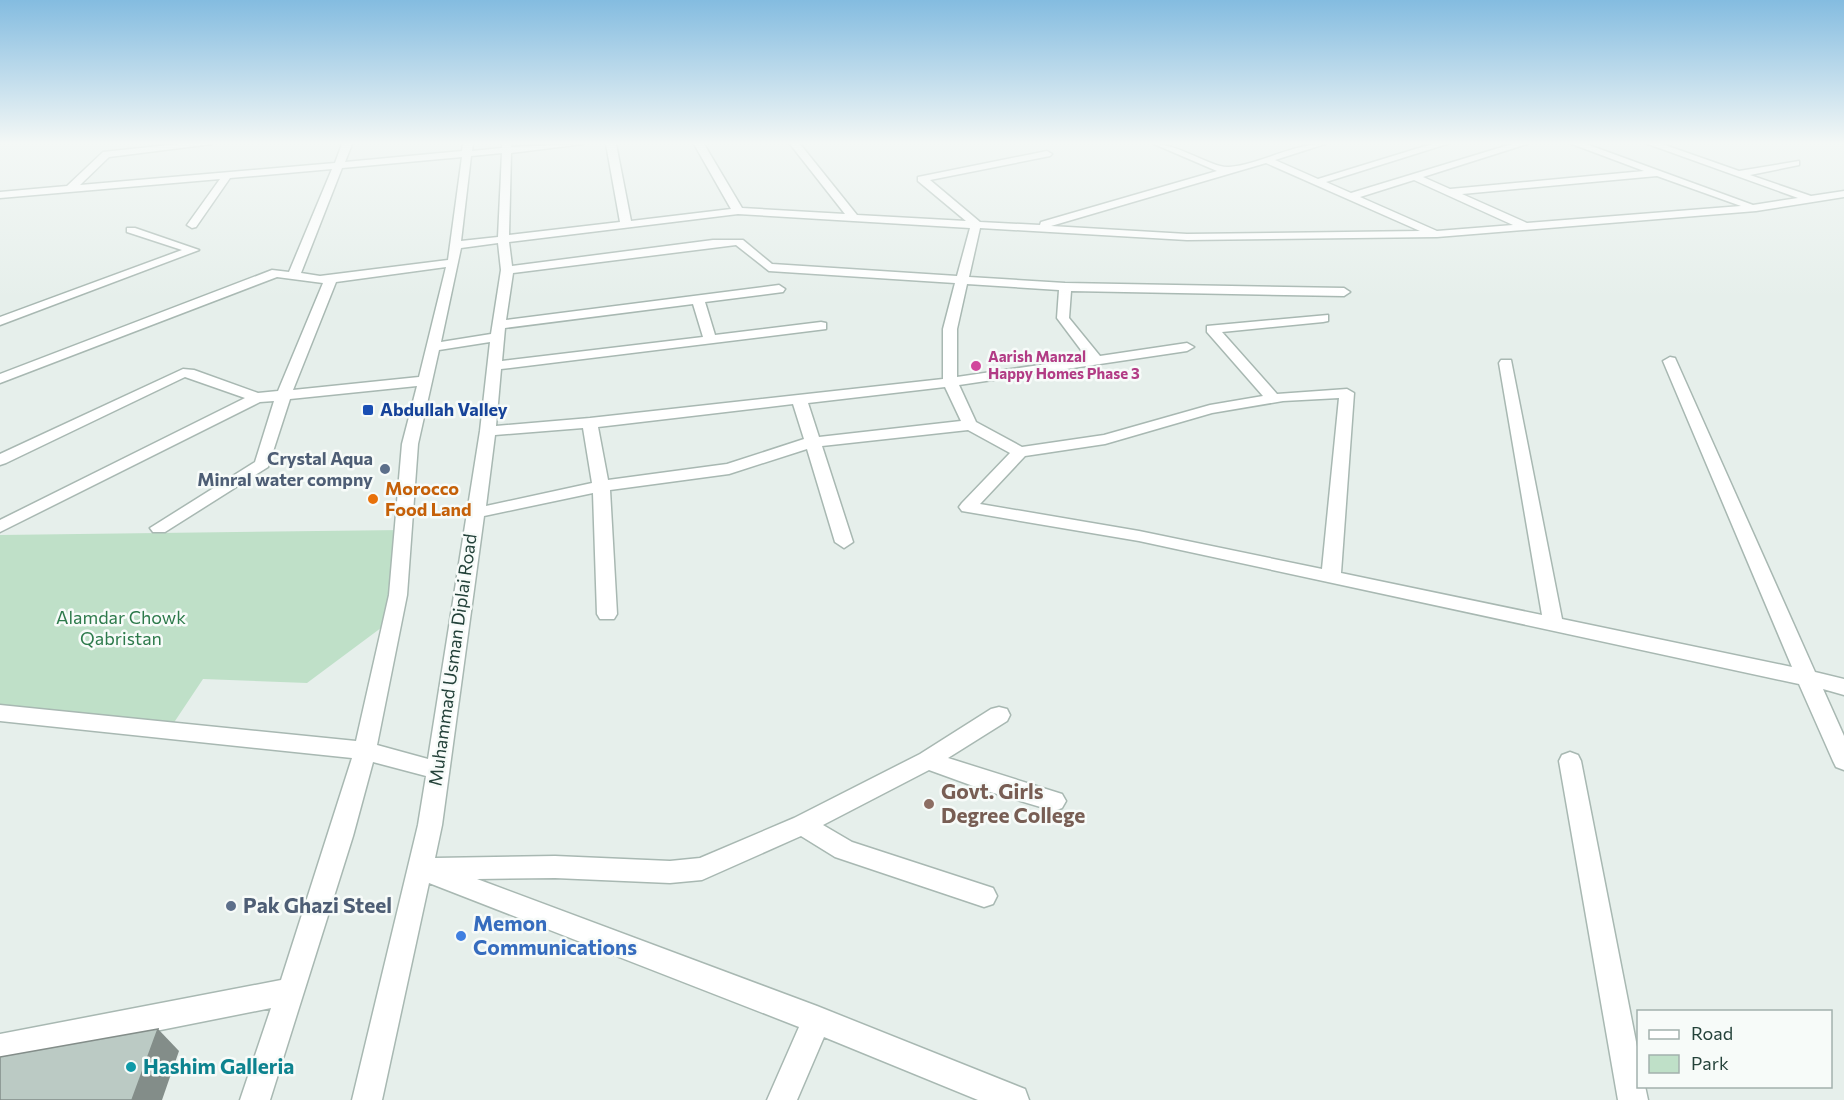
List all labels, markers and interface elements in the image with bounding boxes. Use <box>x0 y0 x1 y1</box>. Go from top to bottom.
place label: Aarish Manzal Happy Homes Phase 3 <box>988 347 1140 382</box>
marker: Aarish Manzal Happy Homes Phase 3 <box>969 359 983 373</box>
place label: Abdullah Valley <box>380 398 508 420</box>
marker: Abdullah Valley <box>361 403 375 417</box>
place label: Crystal Aqua Minral water compny <box>197 447 373 490</box>
marker: Crystal Aqua Minral water compny <box>378 462 392 476</box>
place label: Morocco Food Land <box>385 477 472 520</box>
marker: Morocco Food Land <box>366 492 380 506</box>
street label: Muhammad Usman Diplai Road <box>423 532 481 787</box>
park label: Alamdar Chowk Qabristan <box>56 606 186 649</box>
place label: Govt. Girls Degree College <box>941 778 1085 827</box>
marker: Govt. Girls Degree College <box>922 797 936 811</box>
place label: Pak Ghazi Steel <box>243 892 392 917</box>
marker: Pak Ghazi Steel <box>224 899 238 913</box>
place label: Memon Communications <box>473 910 637 959</box>
marker: Memon Communications <box>454 929 468 943</box>
legend <box>1637 1010 1832 1088</box>
text: Road <box>1691 1022 1733 1044</box>
text: Park <box>1691 1052 1729 1074</box>
place label: Hashim Galleria <box>143 1053 294 1078</box>
marker: Hashim Galleria <box>124 1060 138 1074</box>

